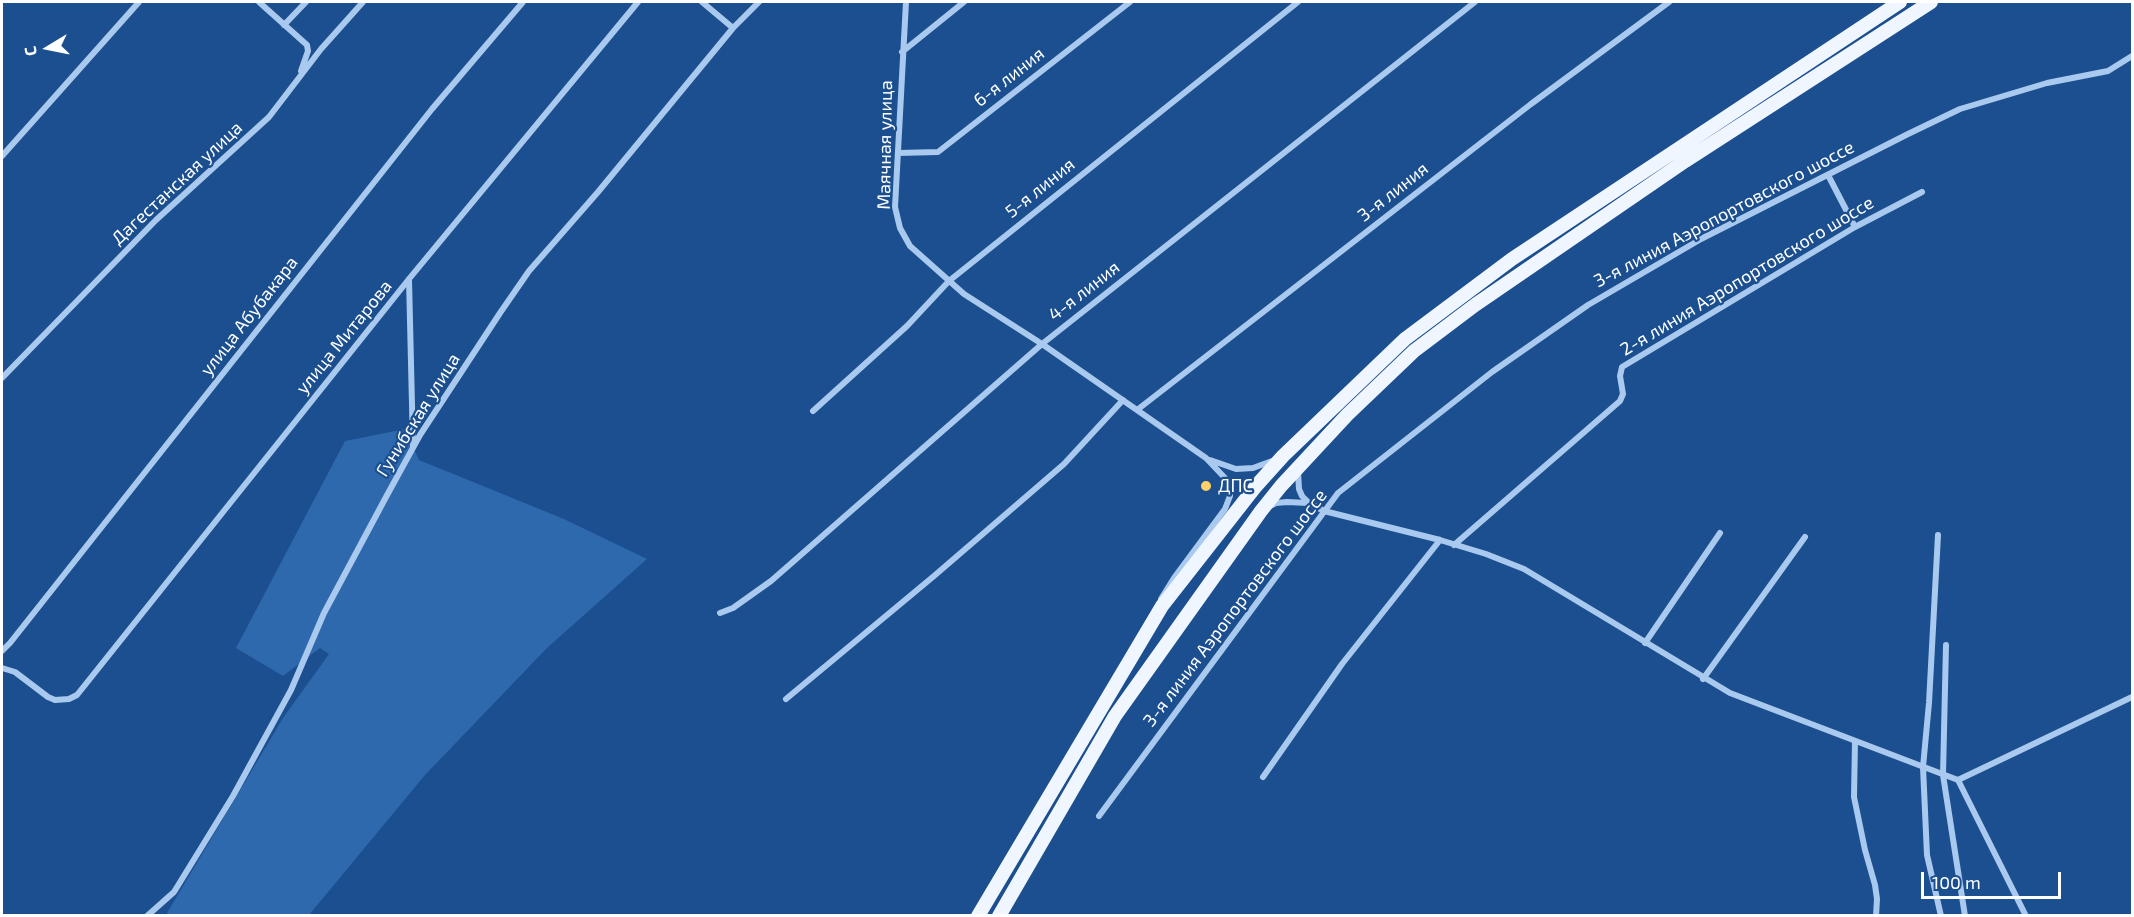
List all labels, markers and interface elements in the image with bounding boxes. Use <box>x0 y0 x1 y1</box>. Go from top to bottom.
north arrow <box>18 18 78 78</box>
street label: 6-я линия <box>969 43 1049 111</box>
text: С <box>20 45 40 58</box>
street label: Маячная улица <box>873 80 897 210</box>
street label: Дагестанская улица <box>107 117 247 249</box>
street label: 3-я линия Аэропортовского шоссе <box>1590 136 1858 292</box>
street label: 5-я линия <box>1001 153 1079 223</box>
street label: 3-я линия <box>1354 158 1432 226</box>
street label: 2-я линия Аэропортовского шоссе <box>1616 192 1878 360</box>
street label: улица Абубакара <box>196 252 302 380</box>
street label: 4-я линия <box>1044 256 1124 326</box>
street label: улица Митарова <box>292 276 396 398</box>
street label: Гунибская улица <box>371 349 465 481</box>
place label: ДПС <box>1218 475 1253 497</box>
marker: ДПС <box>1199 479 1213 493</box>
street label: 3-я линия Аэропортовского шоссе <box>1139 485 1331 731</box>
scale bar <box>1924 860 2064 898</box>
text: 100 m <box>1932 871 1981 893</box>

